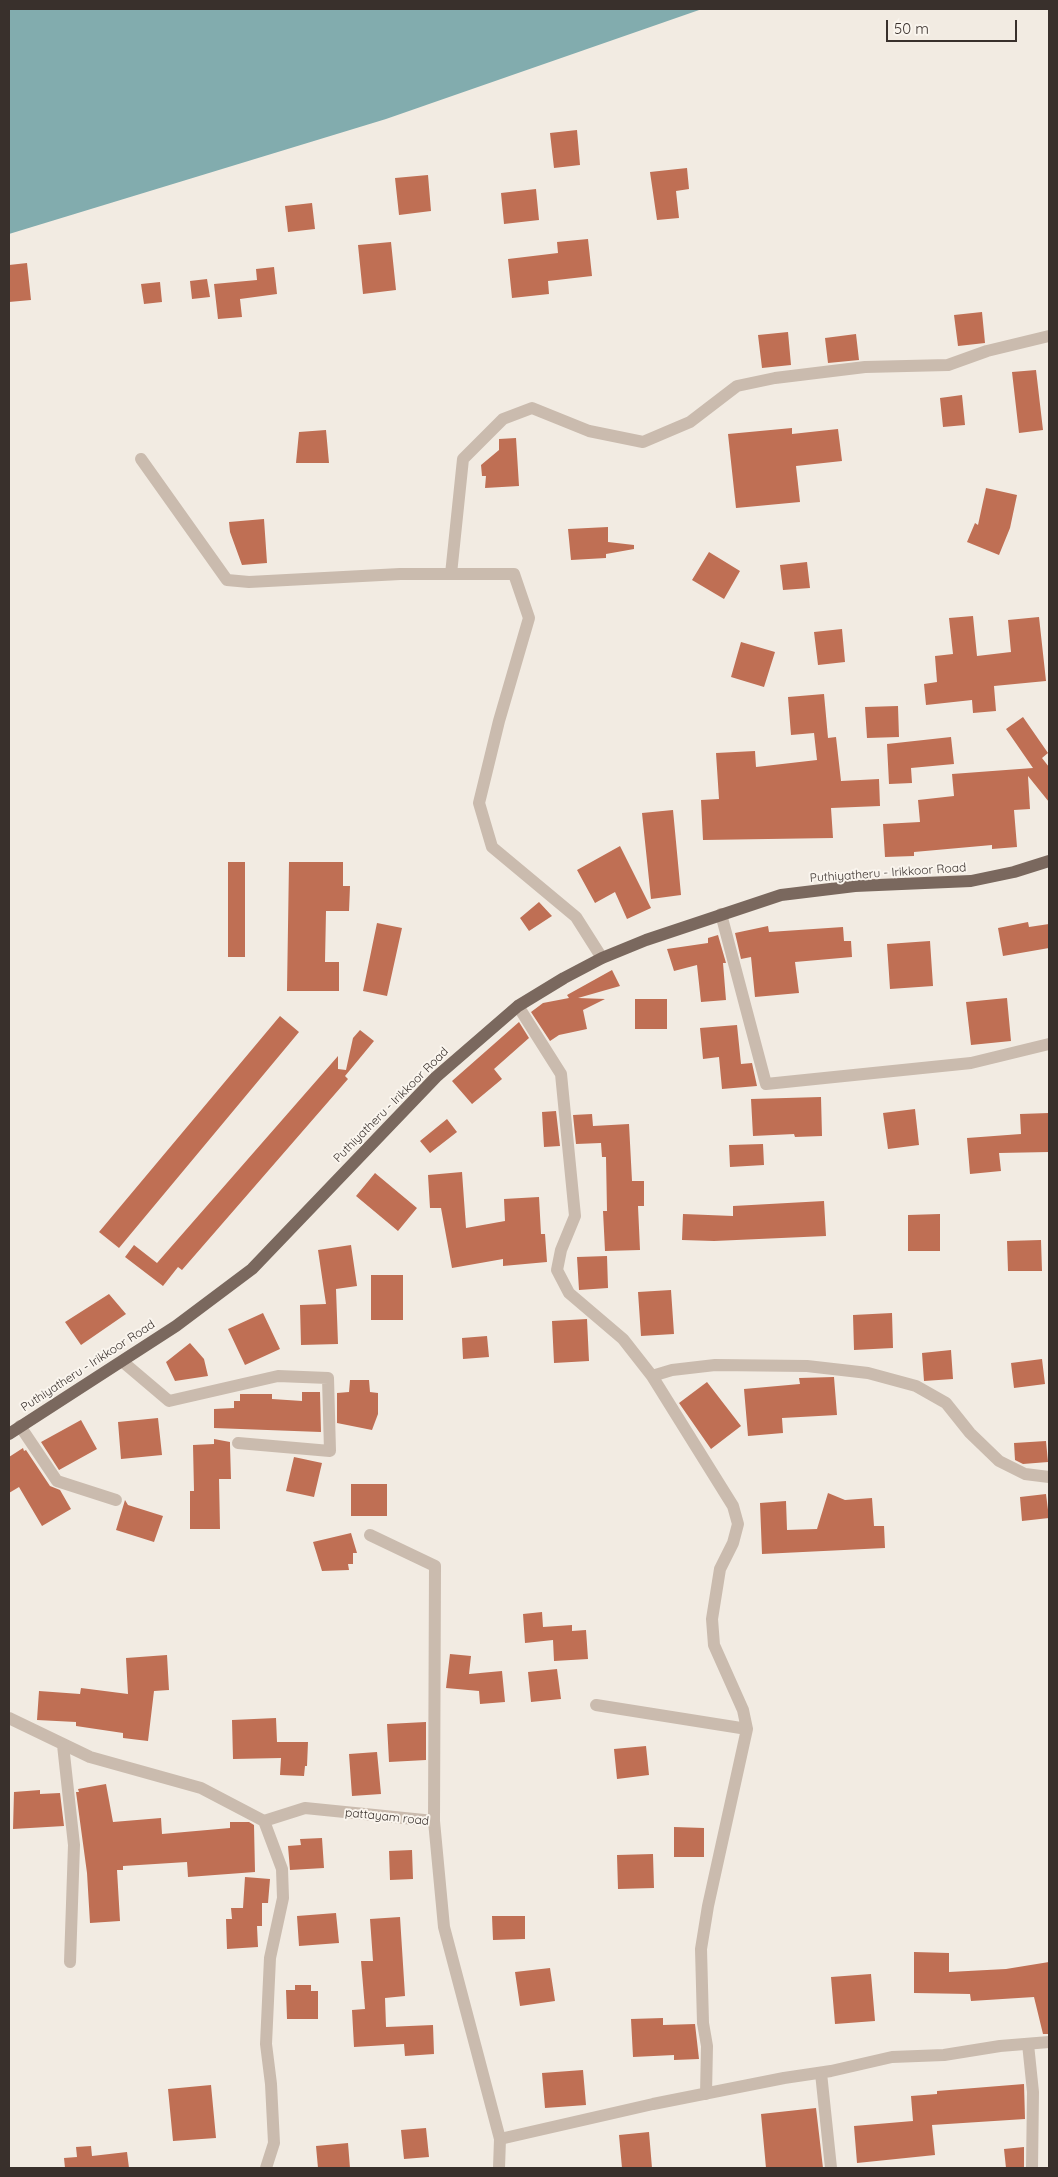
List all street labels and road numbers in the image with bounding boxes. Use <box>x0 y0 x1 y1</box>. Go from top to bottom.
street label: Puthiyatheru - Irikkoor Road <box>809 860 967 886</box>
street label: Puthiyatheru - Irikkoor Road <box>331 1045 451 1165</box>
street label: Puthiyatheru - Irikkoor Road <box>18 1317 158 1415</box>
street label: pattayam road <box>344 1805 430 1829</box>

